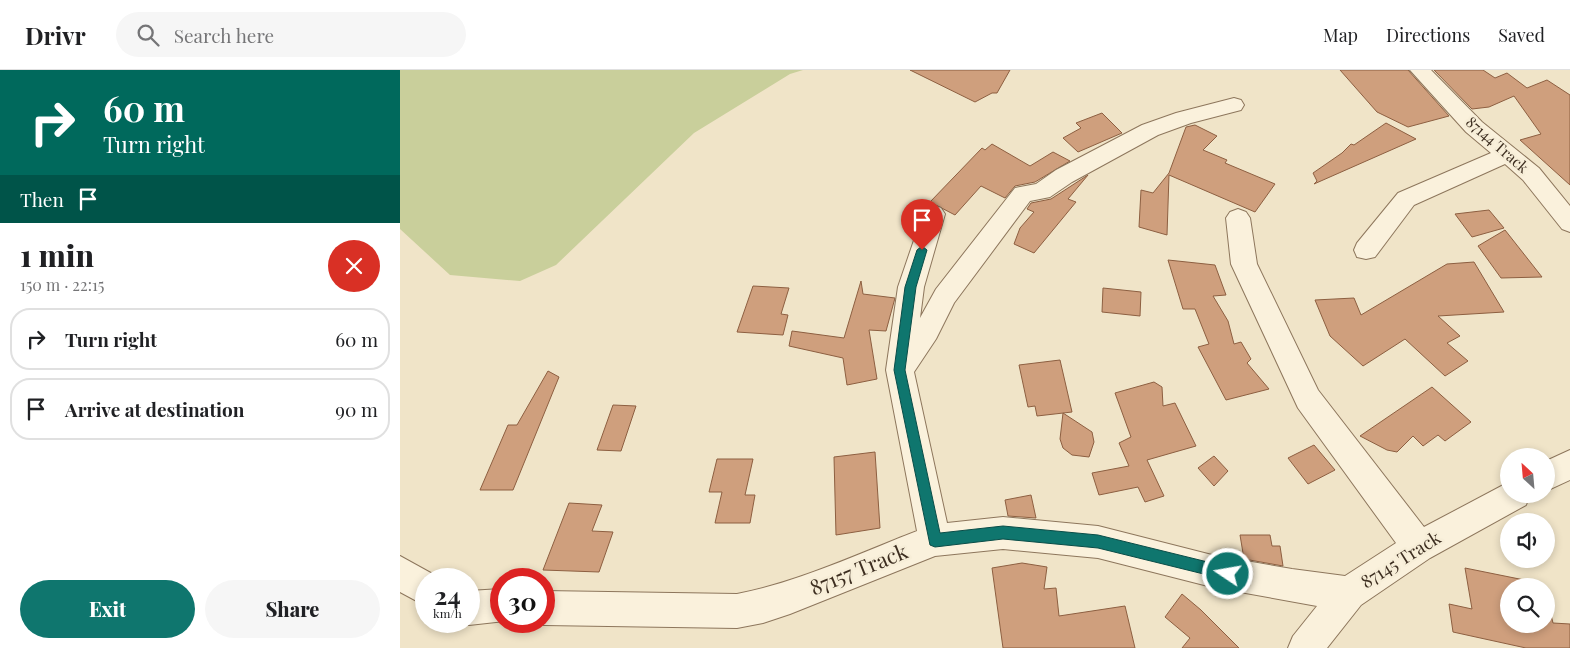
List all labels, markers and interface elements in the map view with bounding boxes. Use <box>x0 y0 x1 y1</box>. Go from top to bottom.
search box <box>116 12 466 57</box>
text: Drivr <box>25 19 86 51</box>
icon: search <box>134 21 162 49</box>
text: Search here <box>174 22 274 48</box>
text: Map <box>1323 23 1358 47</box>
text: Directions <box>1386 23 1470 47</box>
text: Saved <box>1498 23 1545 47</box>
text: 60 m <box>103 84 185 131</box>
icon: right <box>20 90 85 155</box>
street label: 87144 Track <box>1462 112 1534 177</box>
text: Turn right <box>103 129 205 159</box>
icon: arrive <box>74 185 102 213</box>
text: Then <box>20 186 64 212</box>
pin <box>901 199 943 250</box>
icon: arrive <box>908 206 936 234</box>
text: 1 min <box>20 235 94 275</box>
button: close <box>328 240 380 292</box>
text: 150 m · 22:15 <box>20 274 104 295</box>
icon: right <box>22 325 50 353</box>
text: Turn right <box>65 326 157 352</box>
text: 60 m <box>335 326 378 352</box>
icon: arrive <box>22 395 50 423</box>
text: Arrive at destination <box>65 396 245 422</box>
text: 90 m <box>335 396 378 422</box>
north arrow <box>1500 448 1555 502</box>
map controls <box>1500 448 1555 633</box>
button: sound <box>1500 513 1555 568</box>
street label: 87145 Track <box>1356 525 1445 593</box>
street label: 87157 Track <box>805 536 912 600</box>
position arrow <box>1201 547 1253 599</box>
speed limit sign: 30 <box>490 568 555 633</box>
text: 24 <box>434 578 461 611</box>
button: search <box>1500 578 1555 633</box>
button: Exit <box>20 580 195 638</box>
button: Share <box>205 580 380 638</box>
text: km/h <box>433 605 462 621</box>

